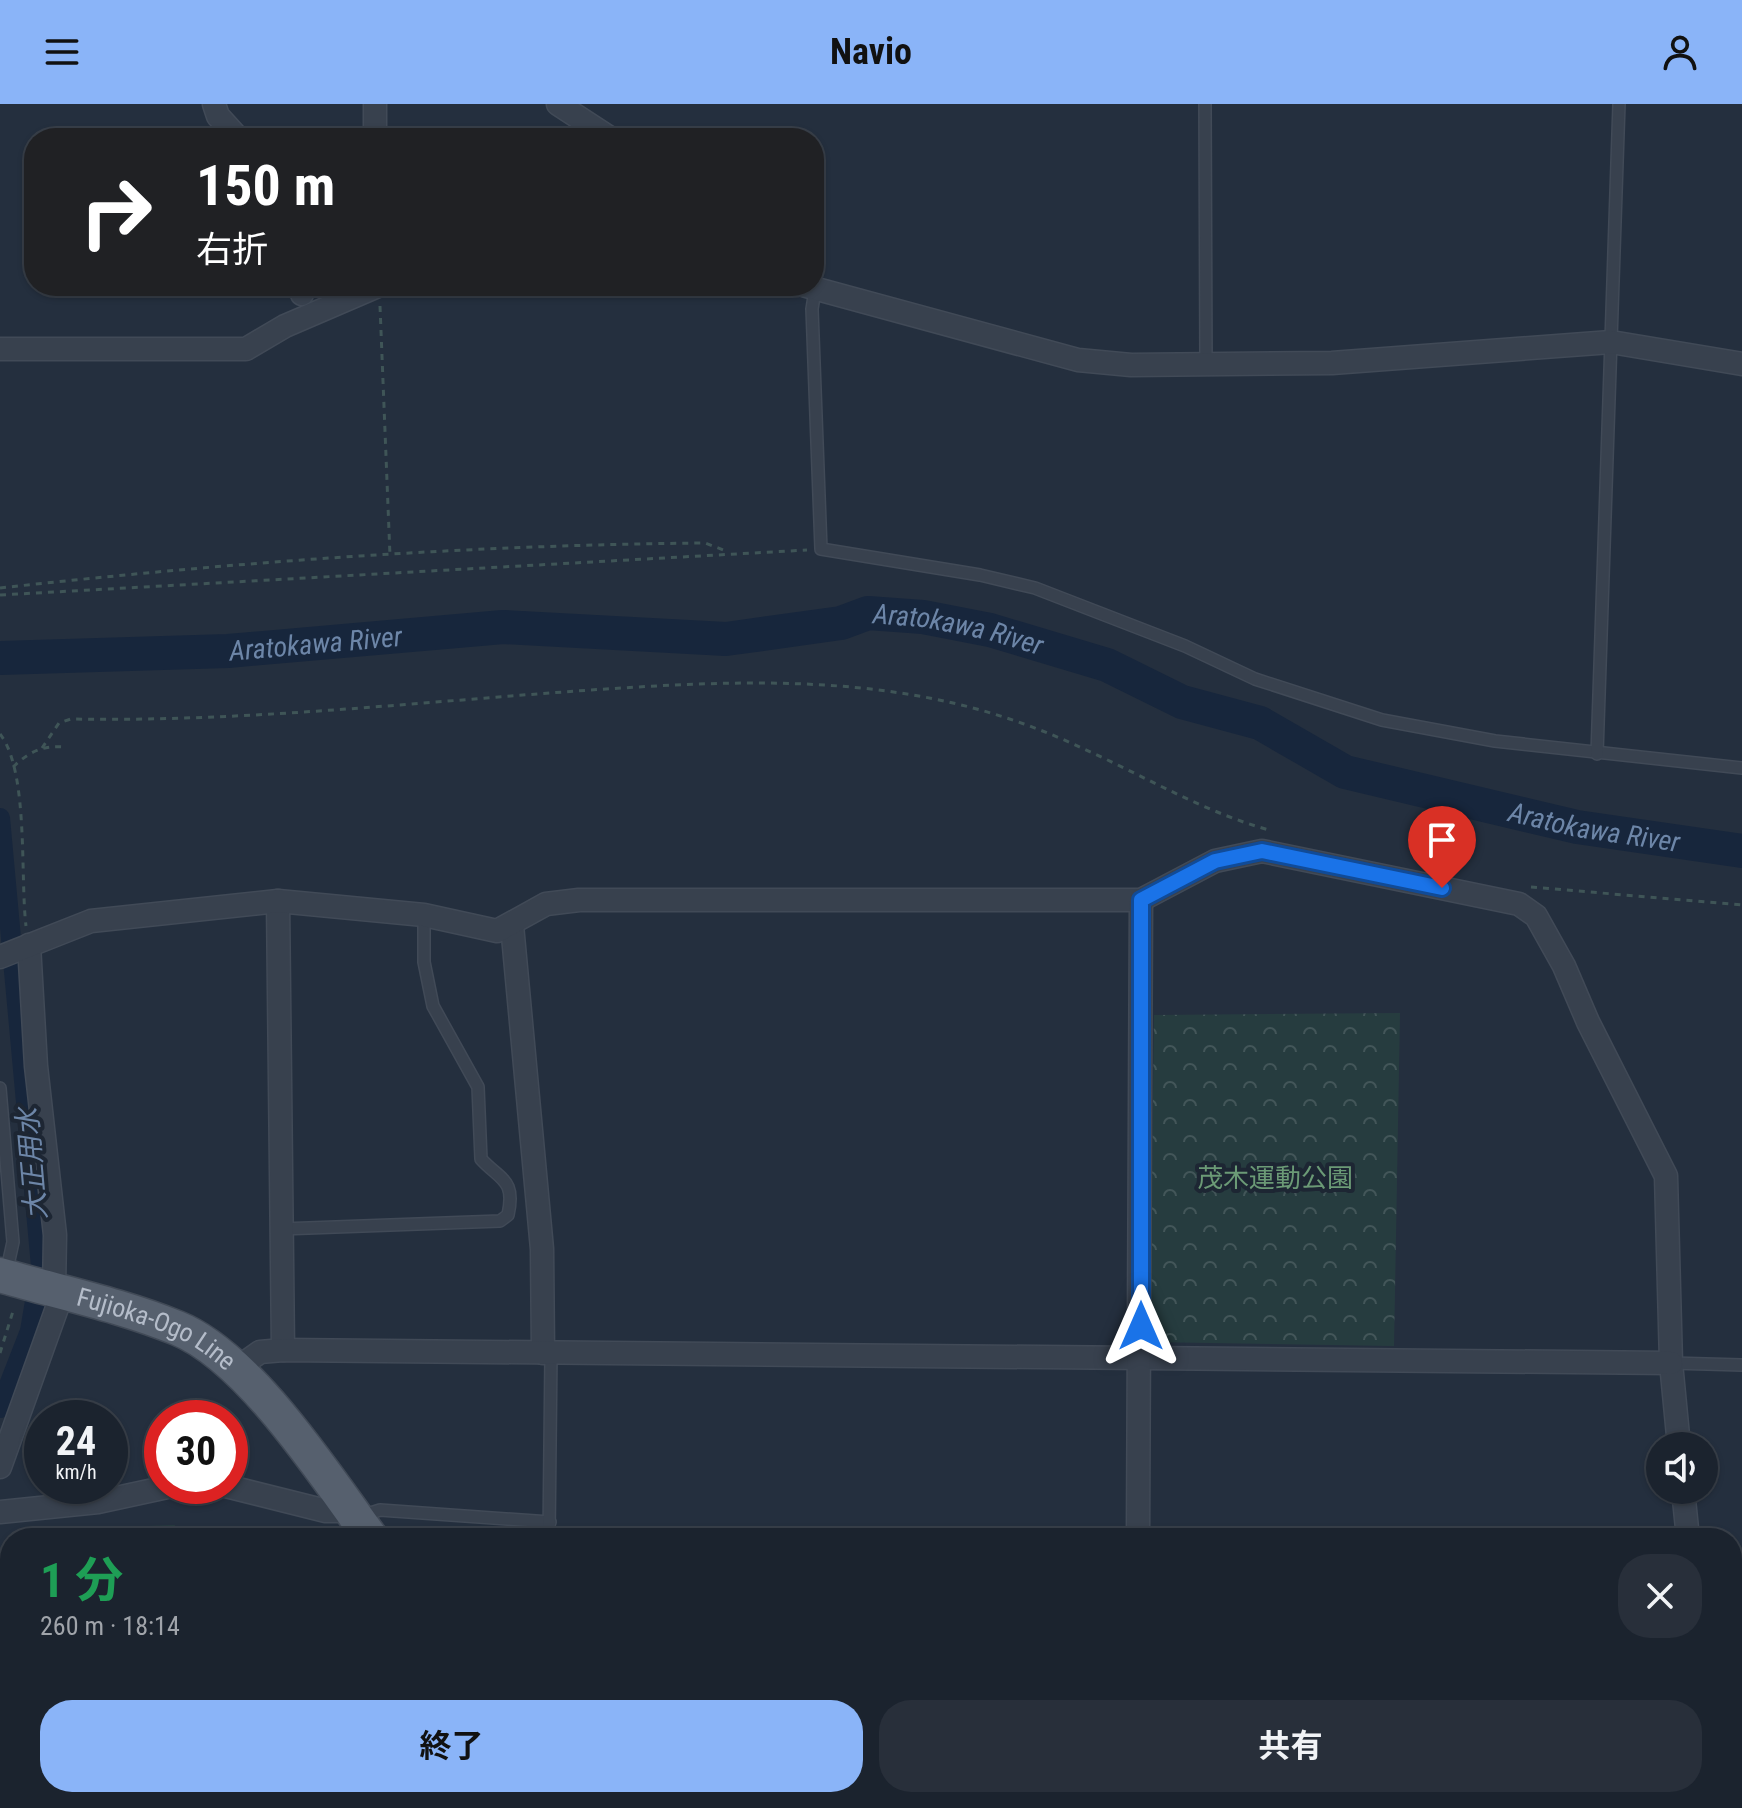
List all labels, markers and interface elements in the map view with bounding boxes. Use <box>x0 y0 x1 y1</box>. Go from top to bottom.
icon: menu <box>40 30 84 74</box>
icon: person <box>1658 30 1702 74</box>
text: Navio <box>830 31 912 73</box>
text: 150 m <box>196 153 335 219</box>
icon: right <box>64 160 168 264</box>
text: 右折 <box>196 229 268 271</box>
water label: Aratokawa River <box>871 597 1048 662</box>
water label: Aratokawa River <box>227 619 404 667</box>
water label: Aratokawa River <box>1505 795 1683 858</box>
pin <box>1408 806 1476 888</box>
icon: arrive <box>1420 818 1464 862</box>
water label: 大正用水 <box>10 1104 53 1221</box>
park label: 茂木運動公園 <box>1197 1163 1353 1193</box>
street label: Fujioka-Ogo Line <box>74 1282 242 1376</box>
position arrow <box>1099 1284 1183 1368</box>
speed limit sign: 30 <box>144 1400 248 1504</box>
text: 24 <box>56 1418 96 1465</box>
map controls <box>1646 1432 1718 1504</box>
button: sound <box>1646 1432 1718 1504</box>
text: km/h <box>55 1460 97 1484</box>
text: 1 分 <box>40 1552 123 1609</box>
button: close <box>1618 1554 1702 1638</box>
text: 260 m · 18:14 <box>40 1611 180 1641</box>
button: 終了 <box>40 1700 863 1792</box>
button: 共有 <box>879 1700 1702 1792</box>

